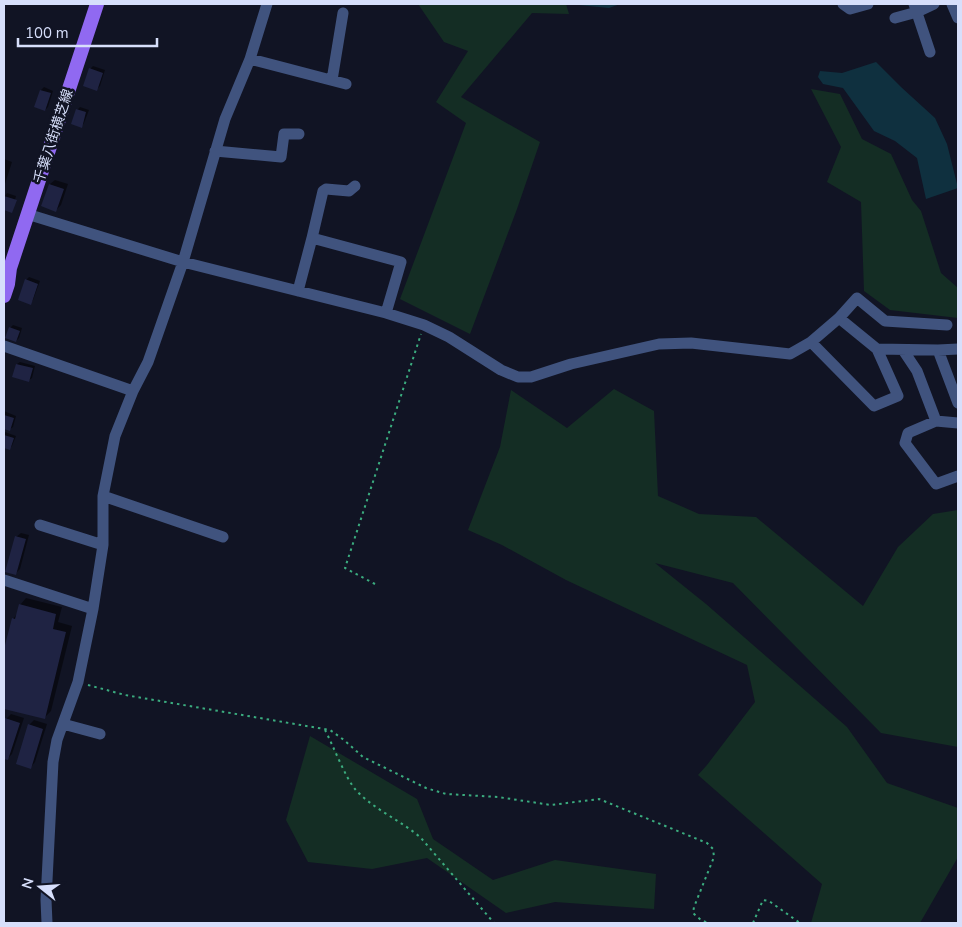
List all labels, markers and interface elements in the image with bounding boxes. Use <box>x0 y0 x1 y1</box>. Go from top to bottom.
scale bar <box>18 15 156 47</box>
text: 100 m <box>25 23 69 43</box>
street label: 千葉八街横芝線 <box>29 87 78 186</box>
north arrow <box>15 862 65 912</box>
text: N <box>17 876 39 891</box>

